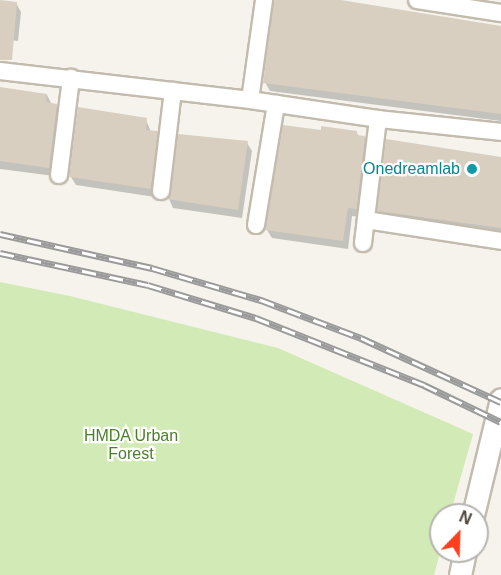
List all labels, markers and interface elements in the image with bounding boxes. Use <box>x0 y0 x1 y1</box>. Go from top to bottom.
place label: Onedreamlab <box>363 159 460 179</box>
marker: Onedreamlab <box>465 162 479 176</box>
park label: HMDA Urban Forest <box>83 426 179 464</box>
north arrow <box>429 503 489 563</box>
text: N <box>457 508 474 528</box>

